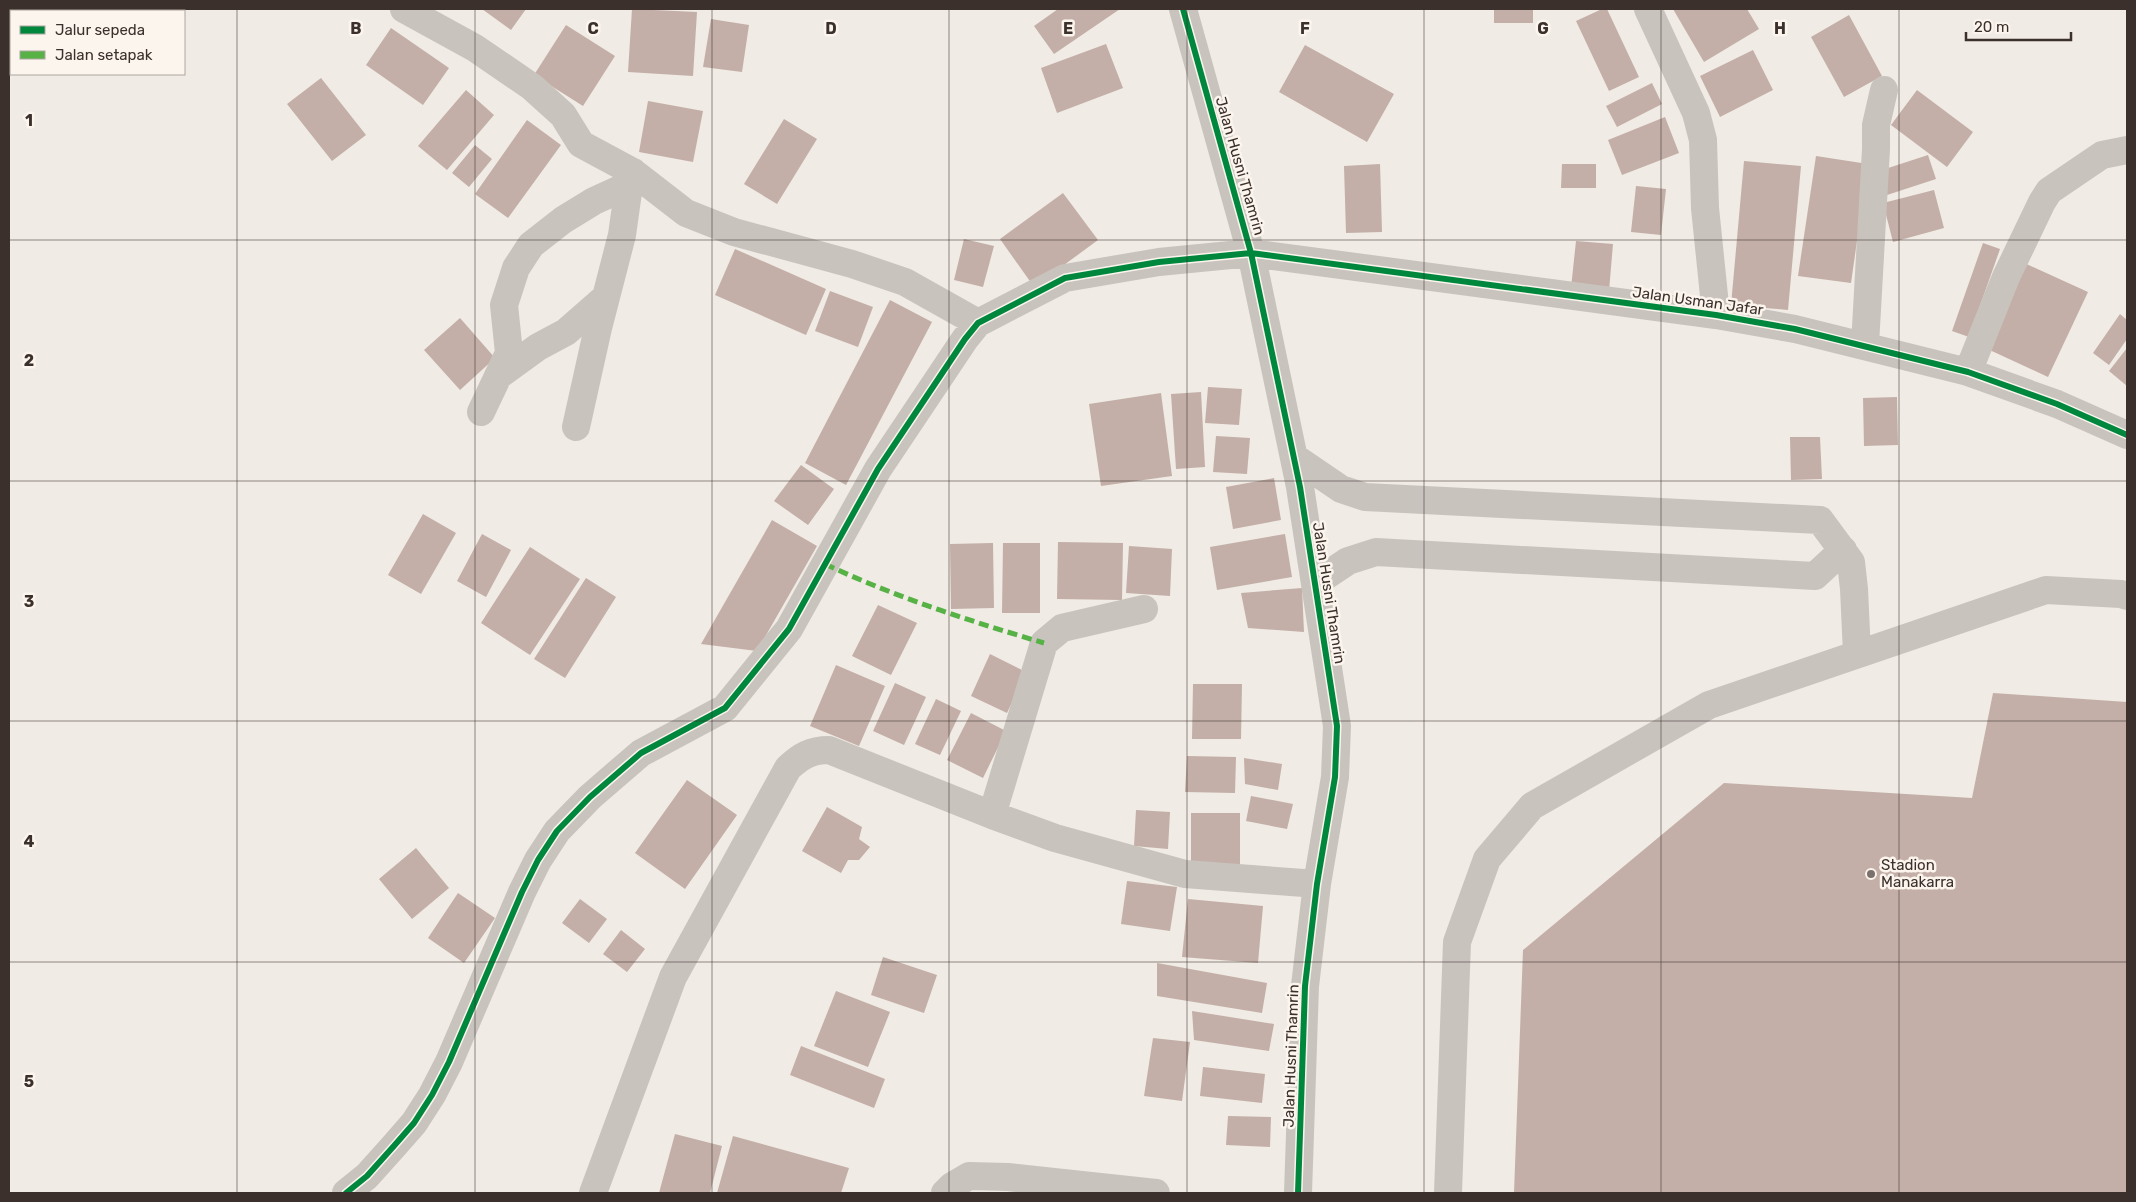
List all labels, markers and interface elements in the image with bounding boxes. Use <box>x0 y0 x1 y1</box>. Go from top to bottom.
legend <box>10 10 185 75</box>
scale bar <box>1966 10 2071 42</box>
text: 20 m <box>1974 18 2009 36</box>
text: B <box>350 19 362 38</box>
text: C <box>587 19 599 38</box>
text: D <box>825 19 837 38</box>
text: E <box>1063 19 1073 38</box>
text: F <box>1300 19 1310 38</box>
text: G <box>1537 19 1549 38</box>
text: H <box>1774 19 1786 38</box>
text: Jalur sepeda <box>55 21 145 39</box>
text: Jalan setapak <box>55 46 153 64</box>
street label: Jalan Husni Thamrin <box>1212 95 1268 237</box>
text: 1 <box>25 111 33 130</box>
street label: Jalan Usman Jafar <box>1631 283 1765 319</box>
text: 2 <box>24 351 34 370</box>
street label: Jalan Husni Thamrin <box>1309 521 1349 665</box>
text: 3 <box>24 592 34 611</box>
text: 4 <box>24 832 35 851</box>
place label: Stadion Manakarra <box>1881 856 1954 891</box>
marker: Stadion Manakarra <box>1865 868 1877 880</box>
street label: Jalan Husni Thamrin <box>1280 984 1302 1128</box>
text: 5 <box>24 1072 34 1091</box>

